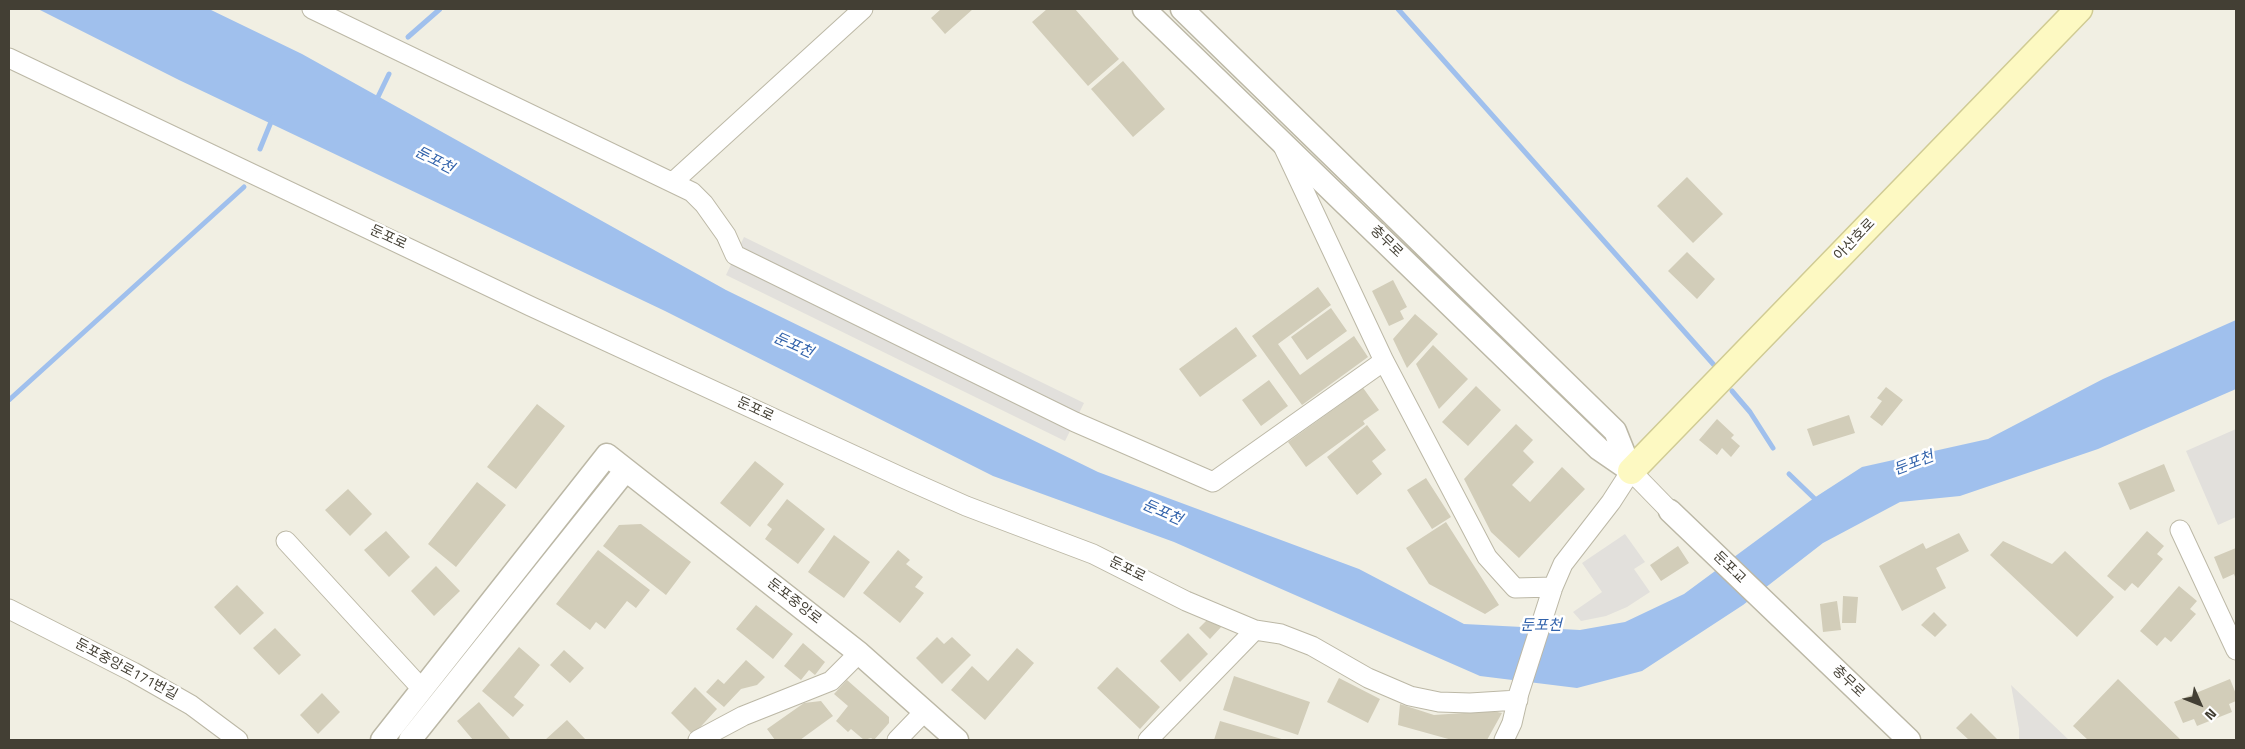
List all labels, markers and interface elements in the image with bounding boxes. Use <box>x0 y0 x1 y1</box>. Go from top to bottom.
water label: 둔포천 <box>411 144 457 178</box>
street label: 아산호로 <box>1831 216 1879 264</box>
street label: 둔포로 <box>367 222 409 254</box>
street label: 충무로 <box>1366 223 1406 261</box>
water label: 둔포천 <box>770 329 816 363</box>
street label: 둔포로 <box>734 394 776 426</box>
water label: 둔포천 <box>1891 448 1937 480</box>
water label: 둔포천 <box>1139 496 1185 530</box>
street label: 둔포교 <box>1709 549 1749 587</box>
street label: 둔포로 <box>1106 554 1148 586</box>
street label: 둔포중앙로 <box>763 576 825 628</box>
water label: 둔포천 <box>1520 617 1562 635</box>
street label: 둔포중앙로171번길 <box>72 636 180 704</box>
street label: 충무로 <box>1828 663 1868 701</box>
north arrow <box>2175 679 2225 729</box>
text: N <box>2200 704 2222 726</box>

